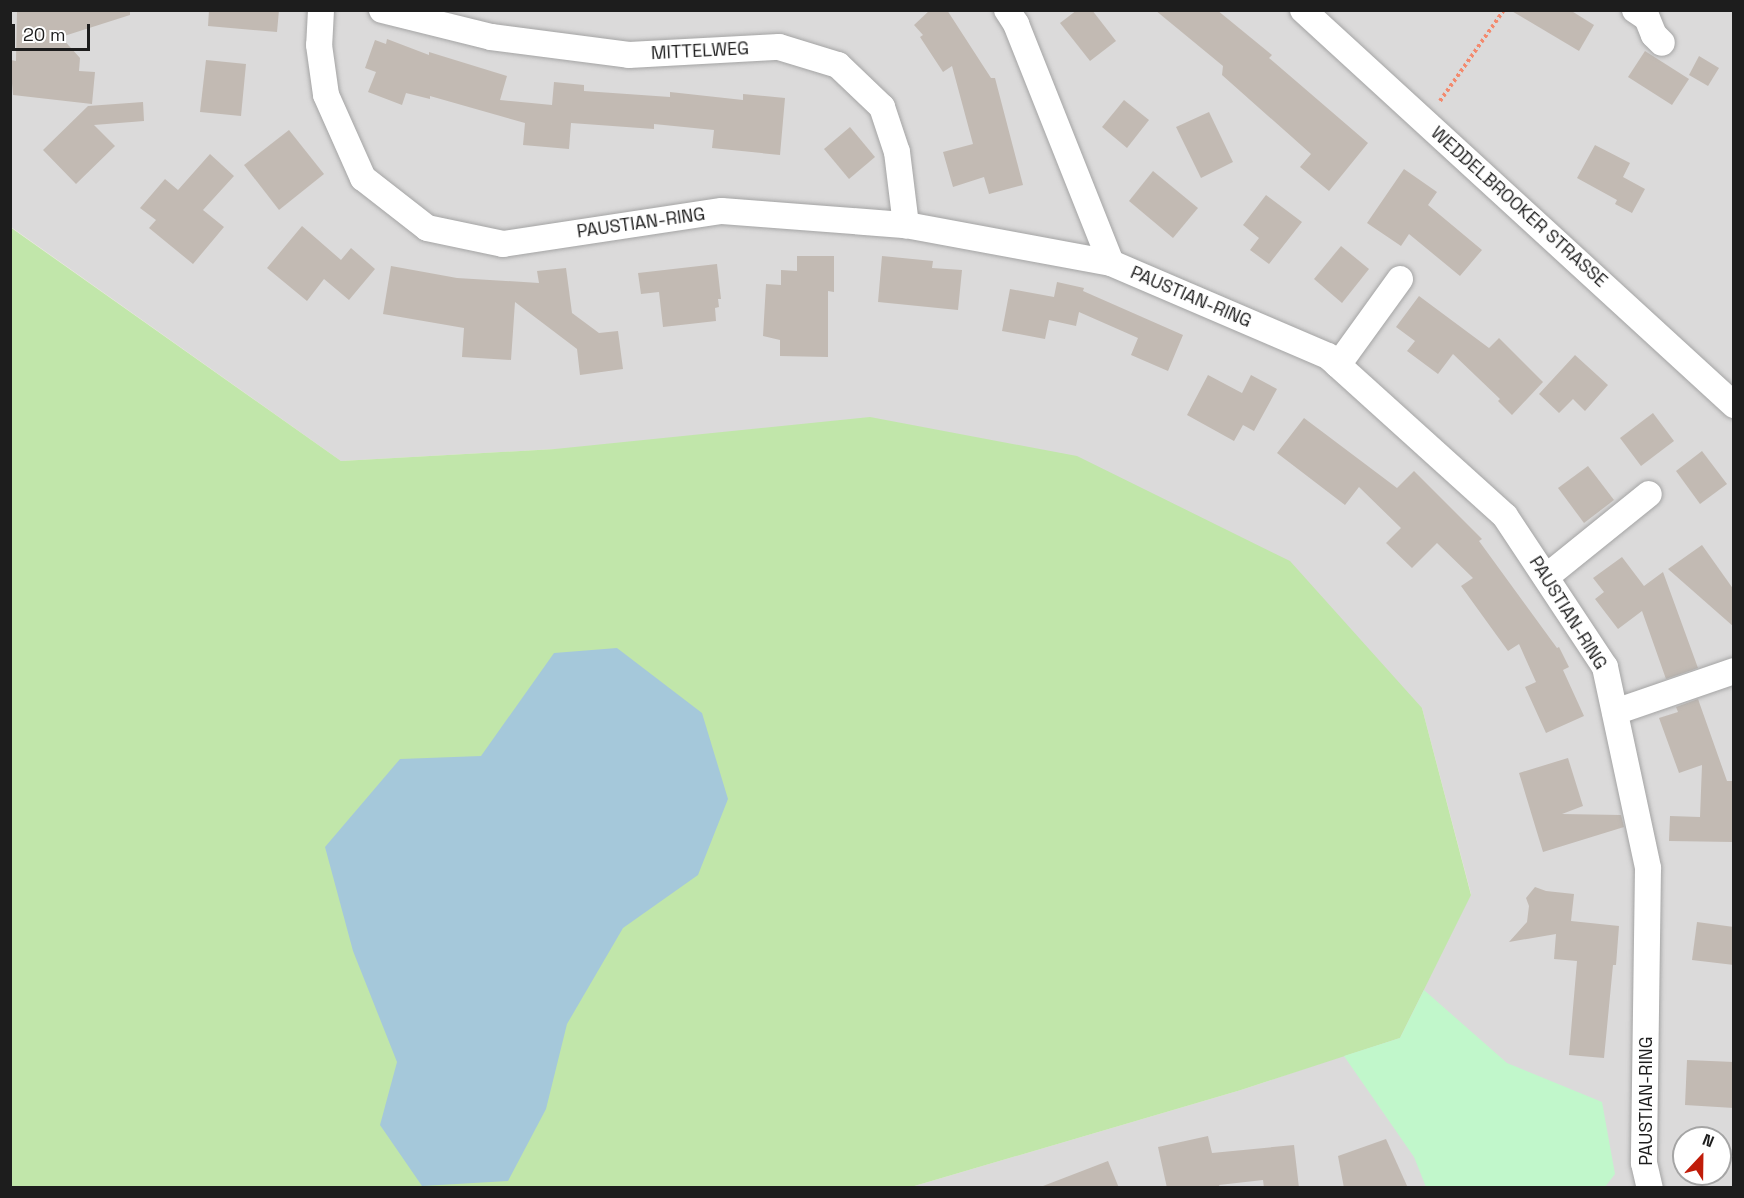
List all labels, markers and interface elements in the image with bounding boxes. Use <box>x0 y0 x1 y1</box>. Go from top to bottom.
scale bar <box>15 12 93 50</box>
text: 20 m <box>23 23 66 46</box>
street label: MITTELWEG <box>650 38 750 64</box>
street label: WEDDELBROOKER STRASSE <box>1426 122 1612 292</box>
street label: PAUSTIAN-RING <box>575 203 707 243</box>
street label: PAUSTIAN-RING <box>1127 262 1255 332</box>
street label: PAUSTIAN-RING <box>1525 552 1611 674</box>
street label: PAUSTIAN-RING <box>1635 1036 1657 1166</box>
north arrow <box>1672 1126 1732 1186</box>
text: N <box>1699 1129 1717 1152</box>

